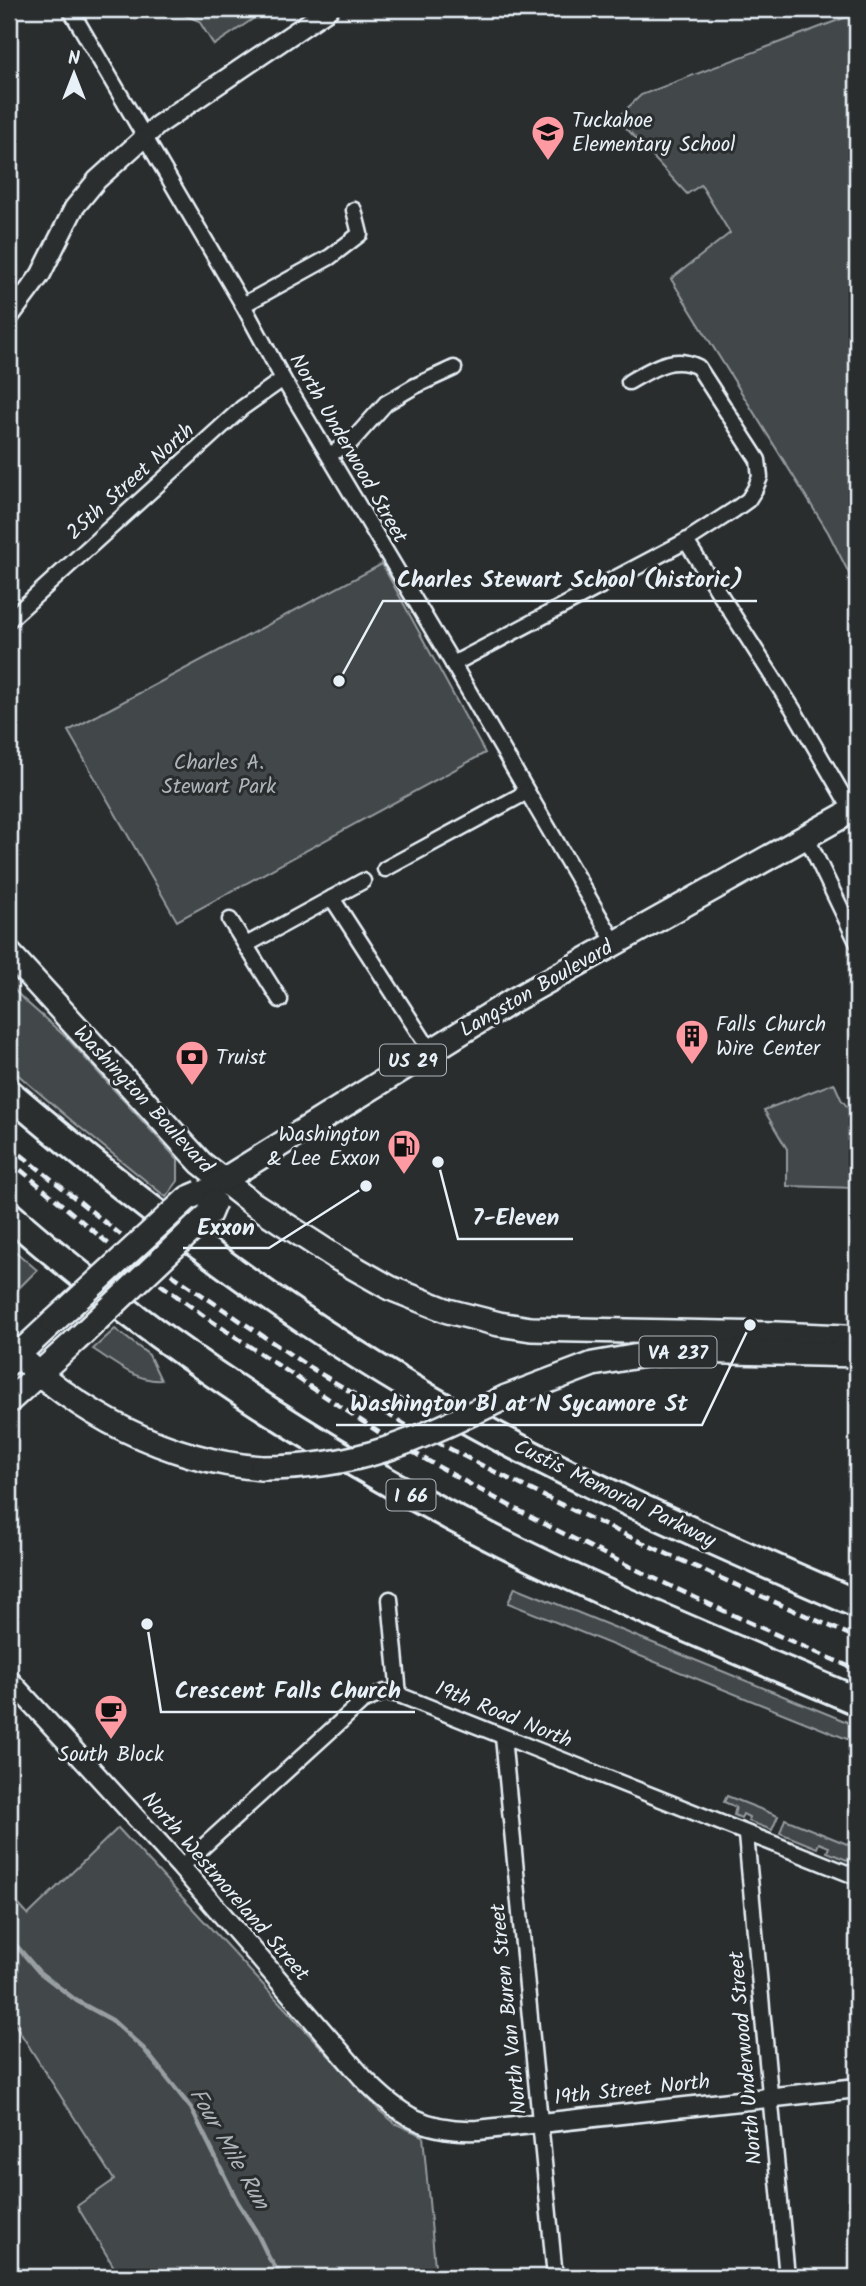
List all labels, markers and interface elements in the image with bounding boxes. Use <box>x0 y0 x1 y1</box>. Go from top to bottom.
north arrow <box>38 38 108 108</box>
text: N <box>68 44 80 74</box>
place label: Tuckahoe Elementary School <box>572 105 735 162</box>
school or university icon: Tuckahoe Elementary School <box>529 113 567 162</box>
street label: North Underwood Street <box>280 348 416 551</box>
street label: 25th Street North <box>59 415 203 549</box>
callout: Charles Stewart School (historic) <box>383 557 757 601</box>
text: Charles Stewart School (historic) <box>397 563 743 599</box>
park label: Charles A. Stewart Park <box>162 747 276 804</box>
street label: Langston Boulevard <box>454 932 620 1047</box>
place label: Falls Church Wire Center <box>716 1009 826 1066</box>
building icon: Falls Church Wire Center <box>673 1017 711 1066</box>
street label: Washington Boulevard <box>65 1018 221 1182</box>
bank icon: Truist <box>173 1038 211 1087</box>
place label: Truist <box>216 1042 267 1075</box>
road number: US 29 <box>380 1044 446 1076</box>
place label: Washington & Lee Exxon <box>267 1119 380 1176</box>
fuel station icon: Washington & Lee Exxon <box>385 1127 423 1176</box>
callout: 7-Eleven <box>458 1195 573 1239</box>
text: 7-Eleven <box>473 1201 560 1237</box>
callout: Exxon <box>183 1204 269 1248</box>
text: Exxon <box>197 1211 255 1247</box>
road number: VA 237 <box>640 1336 716 1368</box>
callout: Washington Bl at N Sycamore St <box>336 1381 702 1425</box>
text: Washington Bl at N Sycamore St <box>350 1387 689 1423</box>
street label: Custis Memorial Parkway <box>508 1431 721 1558</box>
road number: I 66 <box>386 1480 436 1511</box>
callout: Crescent Falls Church <box>161 1668 415 1712</box>
street label: 19th Road North <box>430 1673 577 1758</box>
text: Crescent Falls Church <box>175 1674 401 1710</box>
cafe icon: South Block <box>92 1692 130 1741</box>
place label: South Block <box>58 1739 164 1772</box>
street label: North Westmoreland Street <box>133 1785 317 1990</box>
street label: North Van Buren Street <box>482 1901 537 2116</box>
street label: North Underwood Street <box>721 1949 772 2166</box>
street label: 19th Street North <box>553 2066 712 2115</box>
water label: Four Mile Run <box>179 2081 279 2218</box>

